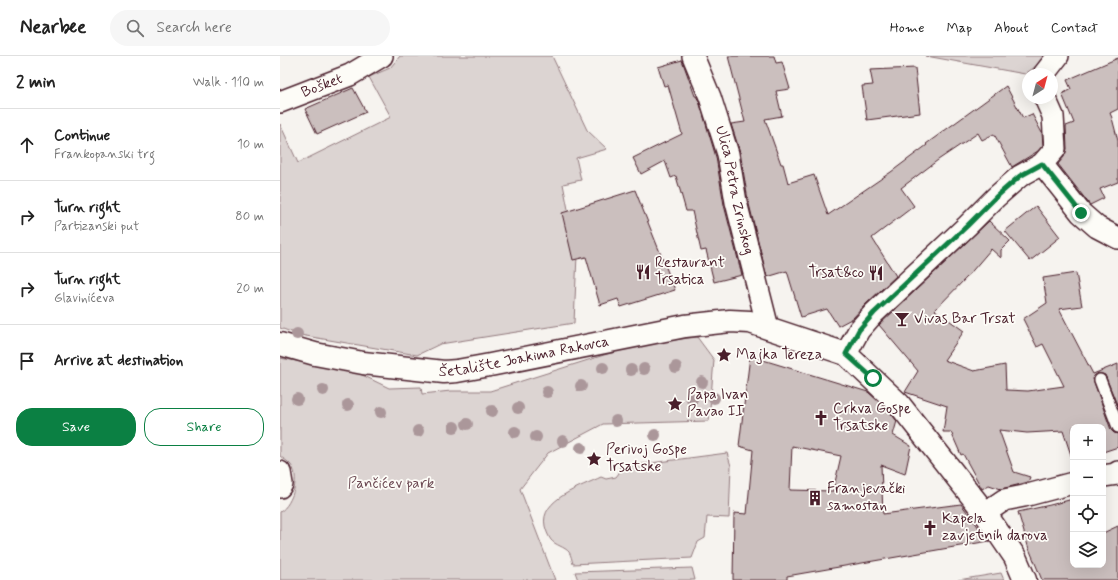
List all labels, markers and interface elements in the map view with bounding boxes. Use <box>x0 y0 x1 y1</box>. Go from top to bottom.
search box <box>110 10 390 46</box>
text: Nearbee <box>20 15 86 40</box>
icon: search <box>124 17 146 39</box>
text: Search here <box>156 18 232 38</box>
text: Home <box>890 19 924 37</box>
text: Map <box>946 19 972 37</box>
text: About <box>994 19 1029 37</box>
text: Contact <box>1051 19 1098 37</box>
north arrow <box>1022 68 1058 104</box>
street label: Bošket <box>299 69 346 103</box>
text: 2 min <box>16 71 56 93</box>
text: Walk · 110 m <box>193 74 264 91</box>
street label: Ulica Petra Zrinskog <box>710 123 759 257</box>
text: Continue <box>54 126 110 146</box>
icon: ahead <box>16 134 38 156</box>
text: 10 m <box>237 136 264 153</box>
text: Frankopanski trg <box>54 146 155 163</box>
text: Turn right <box>54 198 121 218</box>
route end <box>1072 204 1090 222</box>
icon: right <box>16 206 38 228</box>
text: 80 m <box>235 208 264 225</box>
text: Partizanski put <box>54 218 139 235</box>
place label: Restaurant Trsatica <box>655 253 725 290</box>
restaurant icon: Restaurant Trsatica <box>634 263 652 281</box>
place label: Trsat&co <box>809 263 864 283</box>
restaurant icon: Trsat&co <box>867 264 885 282</box>
text: Turn right <box>54 270 121 290</box>
icon: right <box>16 278 38 300</box>
text: 20 m <box>236 280 264 297</box>
text: Glavinićeva <box>54 290 115 307</box>
place label: Vivas Bar Trsat <box>914 309 1016 329</box>
bar icon: Vivas Bar Trsat <box>893 310 911 328</box>
street label: Šetalište Joakima Rakovca <box>438 331 611 382</box>
place label: Majka Tereza <box>736 345 822 365</box>
place icon: Majka Tereza <box>715 346 733 364</box>
icon: arrive <box>16 350 38 372</box>
text: Arrive at destination <box>54 351 183 371</box>
route start <box>864 369 882 387</box>
place label: Papa Ivan Pavao II <box>687 385 748 422</box>
place icon: Papa Ivan Pavao II <box>666 395 684 413</box>
place label: Crkva Gospe Trsatske <box>833 399 911 436</box>
button: Save <box>16 408 136 446</box>
button: Share <box>144 408 264 446</box>
church icon: Crkva Gospe Trsatske <box>812 409 830 427</box>
map controls <box>1070 424 1106 568</box>
button: + <box>1070 424 1106 460</box>
place label: Perivoj Gospe Trsatske <box>606 440 687 477</box>
place icon: Perivoj Gospe Trsatske <box>585 450 603 468</box>
button: − <box>1070 460 1106 496</box>
park label: Pančićev park <box>348 474 435 494</box>
place label: Franjevački samostan <box>827 479 905 516</box>
building icon: Franjevački samostan <box>806 489 824 507</box>
button: locate <box>1070 496 1106 532</box>
place label: Kapela zavjetnih darova <box>942 509 1048 546</box>
church icon: Kapela zavjetnih darova <box>921 519 939 537</box>
button: layers <box>1070 532 1106 568</box>

